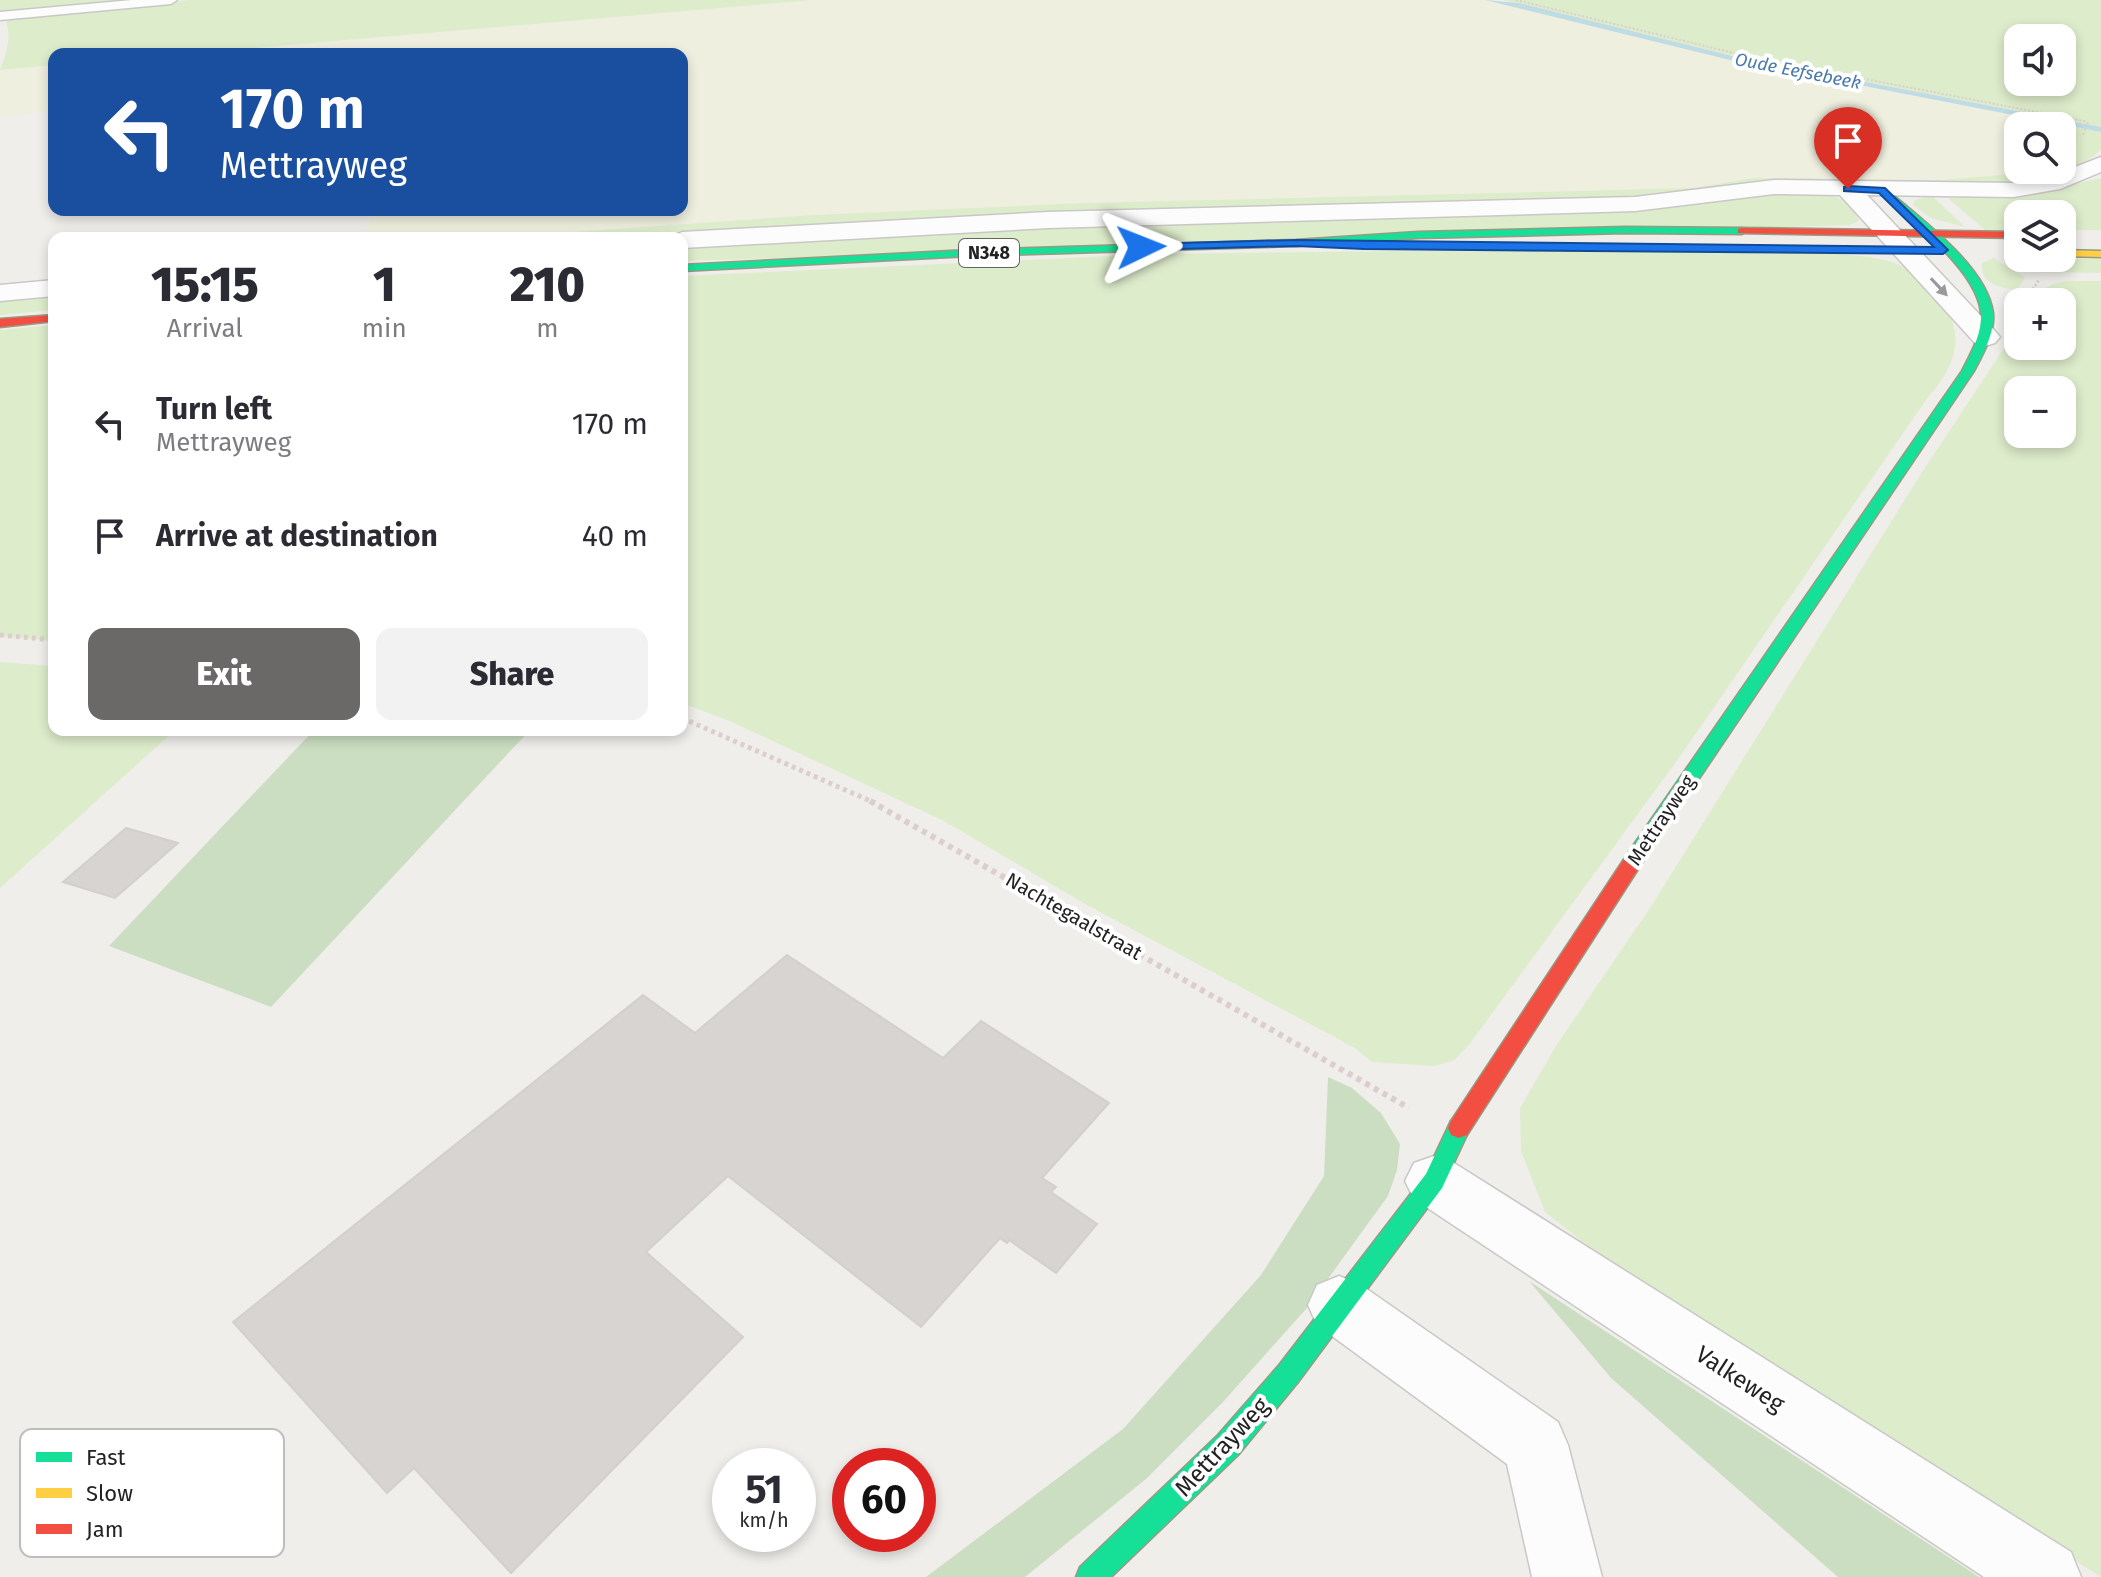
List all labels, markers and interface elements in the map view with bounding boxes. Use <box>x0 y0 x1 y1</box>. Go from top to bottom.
map controls <box>2004 24 2076 448</box>
button: sound <box>2004 24 2076 96</box>
water label: Oude Eefsebeek <box>1733 48 1863 94</box>
text: 170 m <box>220 76 365 143</box>
icon: left <box>88 80 192 184</box>
pin <box>1814 107 1882 189</box>
button: search <box>2004 112 2076 184</box>
icon: arrive <box>1826 119 1870 163</box>
text: Mettrayweg <box>220 144 407 188</box>
button: layers <box>2004 200 2076 272</box>
position arrow <box>1099 205 1183 289</box>
road number: N348 <box>959 239 1019 267</box>
text: 15:15 <box>151 256 259 314</box>
text: 1 <box>373 256 396 314</box>
text: 210 <box>510 256 585 314</box>
one-way arrow <box>1929 277 1947 296</box>
button: + <box>2004 288 2076 360</box>
text: Arrival <box>167 313 243 344</box>
text: min <box>362 313 407 344</box>
text: m <box>536 313 558 344</box>
button: − <box>2004 376 2076 448</box>
text: Turn left <box>156 391 272 427</box>
icon: left <box>88 402 132 446</box>
text: 170 m <box>572 406 648 442</box>
text: Mettrayweg <box>156 427 291 458</box>
icon: arrive <box>88 514 132 558</box>
text: Arrive at destination <box>156 518 438 554</box>
text: 40 m <box>582 518 648 554</box>
button: Exit <box>88 628 360 720</box>
button: Share <box>376 628 648 720</box>
street label: Mettrayweg <box>1622 770 1700 870</box>
street label: Nachtegaalstraat <box>1002 867 1147 965</box>
street label: Valkeweg <box>1690 1340 1790 1418</box>
street label: Mettrayweg <box>1169 1391 1275 1502</box>
legend <box>20 1429 284 1557</box>
text: Fast <box>86 1444 126 1471</box>
speed limit sign: 60 <box>832 1448 936 1552</box>
text: 51 <box>745 1466 783 1514</box>
text: Slow <box>86 1480 133 1507</box>
text: km/h <box>739 1508 789 1532</box>
text: Jam <box>86 1516 124 1543</box>

